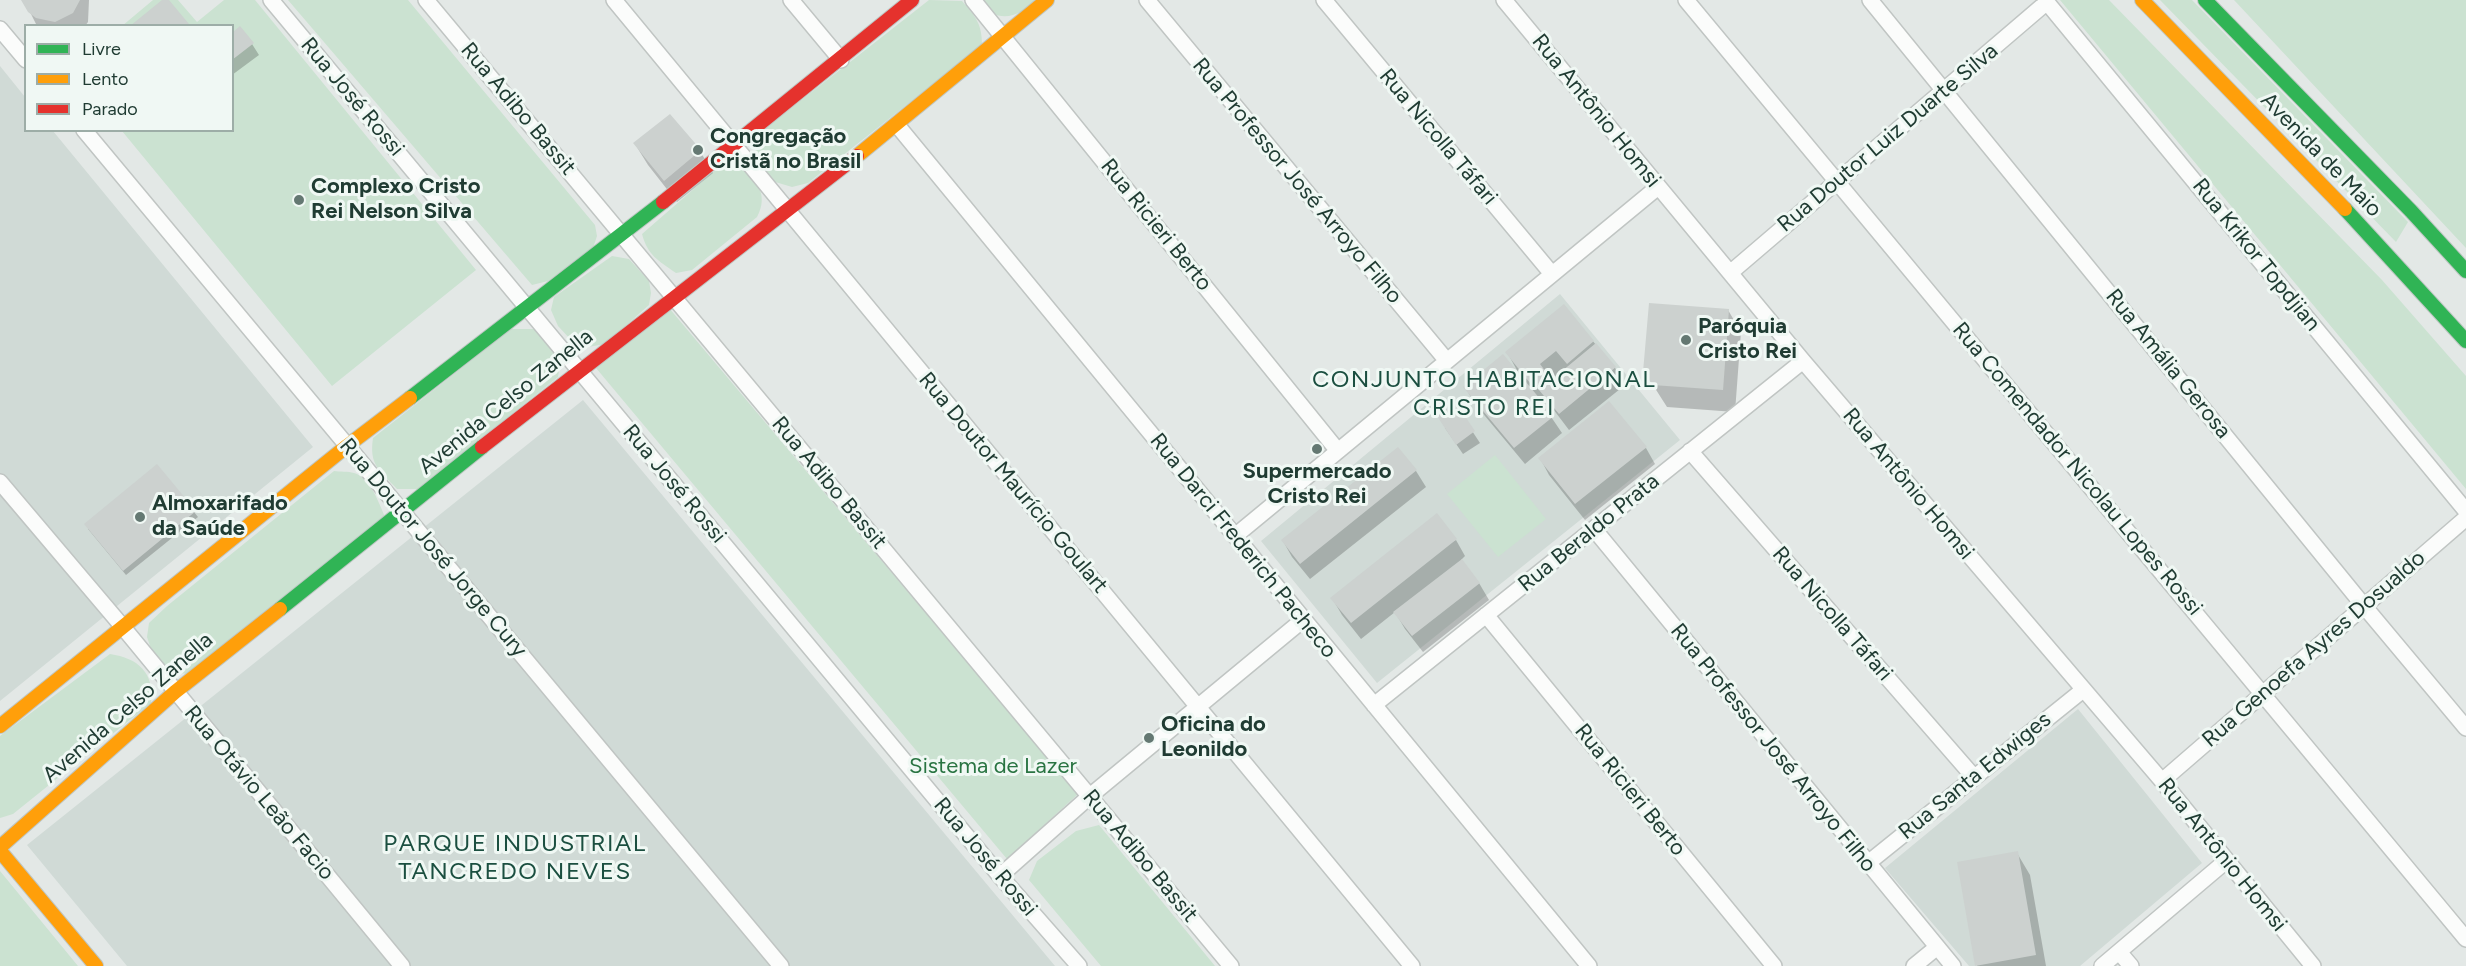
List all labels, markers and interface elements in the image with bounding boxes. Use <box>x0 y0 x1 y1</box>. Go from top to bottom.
legend <box>24 24 234 132</box>
street label: Rua Antônio Homsi <box>1526 29 1666 193</box>
street label: Rua José Rossi <box>295 32 409 162</box>
street label: Rua Adibo Bassit <box>455 37 581 181</box>
text: Livre <box>82 38 121 60</box>
street label: Rua Doutor Luiz Duarte Silva <box>1772 38 2004 238</box>
street label: Rua Professor José Arroyo Filho <box>1187 53 1407 309</box>
street label: Rua Nicolla Táfari <box>1373 64 1503 210</box>
text: Lento <box>82 68 128 90</box>
street label: Avenida de Maio <box>2255 87 2387 223</box>
text: Parado <box>82 98 138 120</box>
place label: Congregação Cristã no Brasil <box>710 124 861 176</box>
marker: Congregação Cristã no Brasil <box>691 143 705 157</box>
street label: Rua Ricieri Berto <box>1095 154 1217 296</box>
street label: Rua Krikor Topdjian <box>2186 173 2326 337</box>
place label: Complexo Cristo Rei Nelson Silva <box>311 174 480 226</box>
marker: Complexo Cristo Rei Nelson Silva <box>292 193 306 207</box>
street label: Rua Amália Gerosa <box>2100 284 2236 444</box>
place label: Paróquia Cristo Rei <box>1698 314 1797 366</box>
street label: Rua Comendador Nicolau Lopes Rossi <box>1947 317 2207 621</box>
street label: Avenida Celso Zanella <box>414 324 598 480</box>
marker: Paróquia Cristo Rei <box>1679 333 1693 347</box>
district label: CONJUNTO HABITACIONAL CRISTO REI <box>1312 366 1656 422</box>
street label: Rua Doutor Maurício Goulart <box>913 367 1113 599</box>
street label: Rua Antônio Homsi <box>1837 403 1979 565</box>
street label: Rua Adibo Bassit <box>766 411 892 555</box>
street label: Rua José Rossi <box>617 419 731 549</box>
street label: Rua Darci Frederich Pacheco <box>1144 428 1342 664</box>
street label: Rua Doutor José Jorge Cury <box>334 433 532 663</box>
marker: Supermercado Cristo Rei <box>1310 442 1324 456</box>
place label: Supermercado Cristo Rei <box>1243 459 1391 511</box>
street label: Rua Beraldo Prata <box>1513 468 1665 598</box>
place label: Almoxarifado da Saúde <box>152 491 288 542</box>
marker: Almoxarifado da Saúde <box>133 510 147 524</box>
street label: Rua Nicolla Táfari <box>1766 541 1898 687</box>
street label: Rua Genoefa Ayres Dosualdo <box>2197 545 2431 753</box>
street label: Rua Professor José Arroyo Filho <box>1665 618 1881 878</box>
street label: Avenida Celso Zanella <box>38 627 218 789</box>
street label: Rua Otávio Leão Facio <box>178 700 340 886</box>
street label: Rua Santa Edwiges <box>1894 707 2056 845</box>
place label: Oficina do Leonildo <box>1161 712 1266 764</box>
street label: Rua Ricieri Berto <box>1569 719 1691 861</box>
marker: Oficina do Leonildo <box>1142 731 1156 745</box>
park label: Sistema de Lazer <box>909 754 1077 780</box>
street label: Rua Antônio Homsi <box>2152 773 2292 937</box>
street label: Rua Adibo Bassit <box>1077 784 1203 928</box>
street label: Rua José Rossi <box>928 792 1042 922</box>
district label: PARQUE INDUSTRIAL TANCREDO NEVES <box>383 830 647 886</box>

